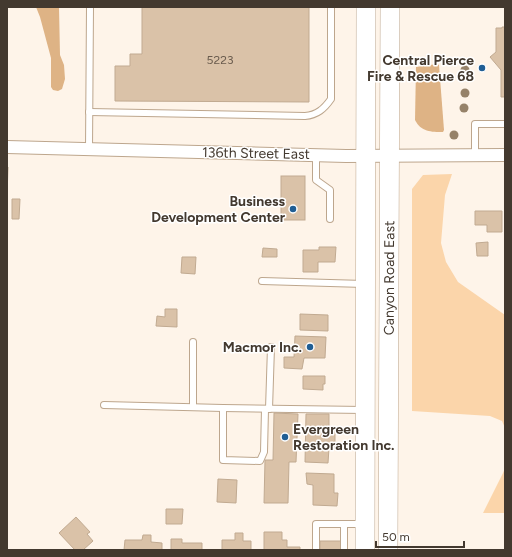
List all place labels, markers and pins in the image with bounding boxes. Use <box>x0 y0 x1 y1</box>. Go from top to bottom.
place label: Central Pierce Fire & Rescue 68 <box>367 52 474 85</box>
marker: Central Pierce Fire & Rescue 68 <box>477 63 487 73</box>
place label: Business Development Center <box>151 193 286 226</box>
marker: Business Development Center <box>288 204 298 214</box>
place label: Macmor Inc. <box>223 339 302 356</box>
marker: Macmor Inc. <box>305 342 315 352</box>
place label: Evergreen Restoration Inc. <box>293 421 395 454</box>
marker: Evergreen Restoration Inc. <box>280 432 290 442</box>

